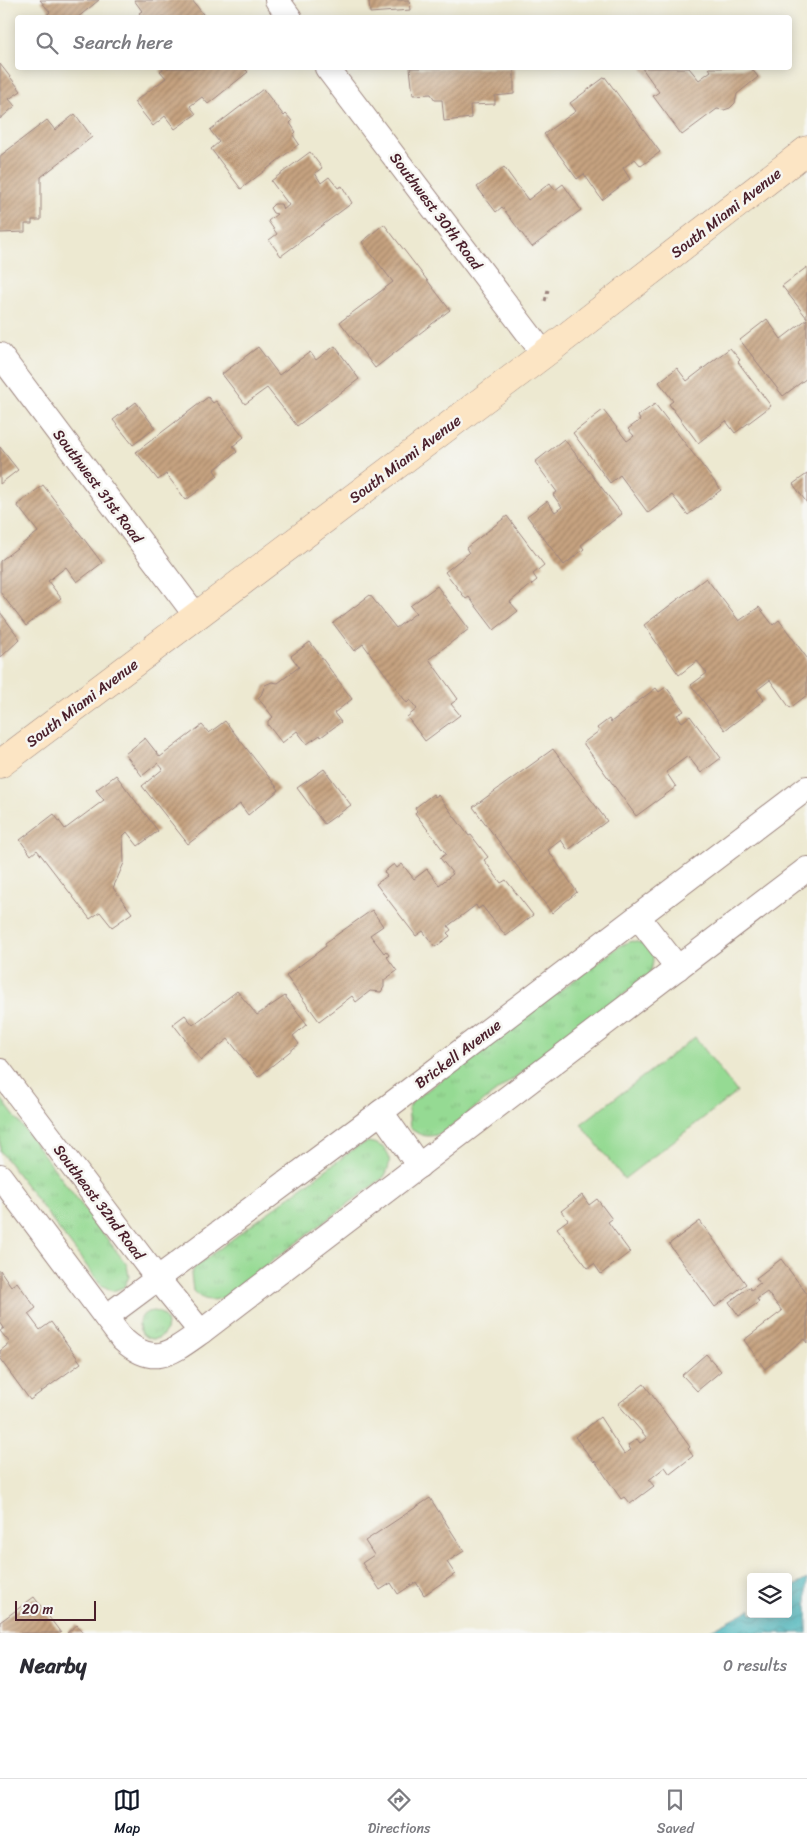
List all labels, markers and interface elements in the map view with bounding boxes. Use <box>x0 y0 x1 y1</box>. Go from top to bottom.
search box <box>15 15 792 70</box>
text: Search here <box>73 26 173 59</box>
icon: search <box>33 29 61 57</box>
street label: Southwest 30th Road <box>383 146 490 276</box>
street label: South Miami Avenue <box>665 161 788 265</box>
street label: South Miami Avenue <box>343 408 467 510</box>
street label: Southwest 31st Road <box>46 423 151 550</box>
street label: South Miami Avenue <box>20 652 144 754</box>
street label: Brickell Avenue <box>409 1012 507 1095</box>
street label: Southeast 32nd Road <box>47 1138 152 1267</box>
map controls <box>747 1573 792 1618</box>
button: layers <box>747 1573 792 1618</box>
text: 20 m <box>22 1597 53 1622</box>
scale bar <box>15 1598 96 1621</box>
text: Nearby <box>20 1647 86 1685</box>
text: 0 results <box>723 1651 787 1680</box>
tab: Map <box>113 1786 141 1841</box>
tab: Directions <box>368 1786 430 1841</box>
tab: Saved <box>657 1786 694 1841</box>

